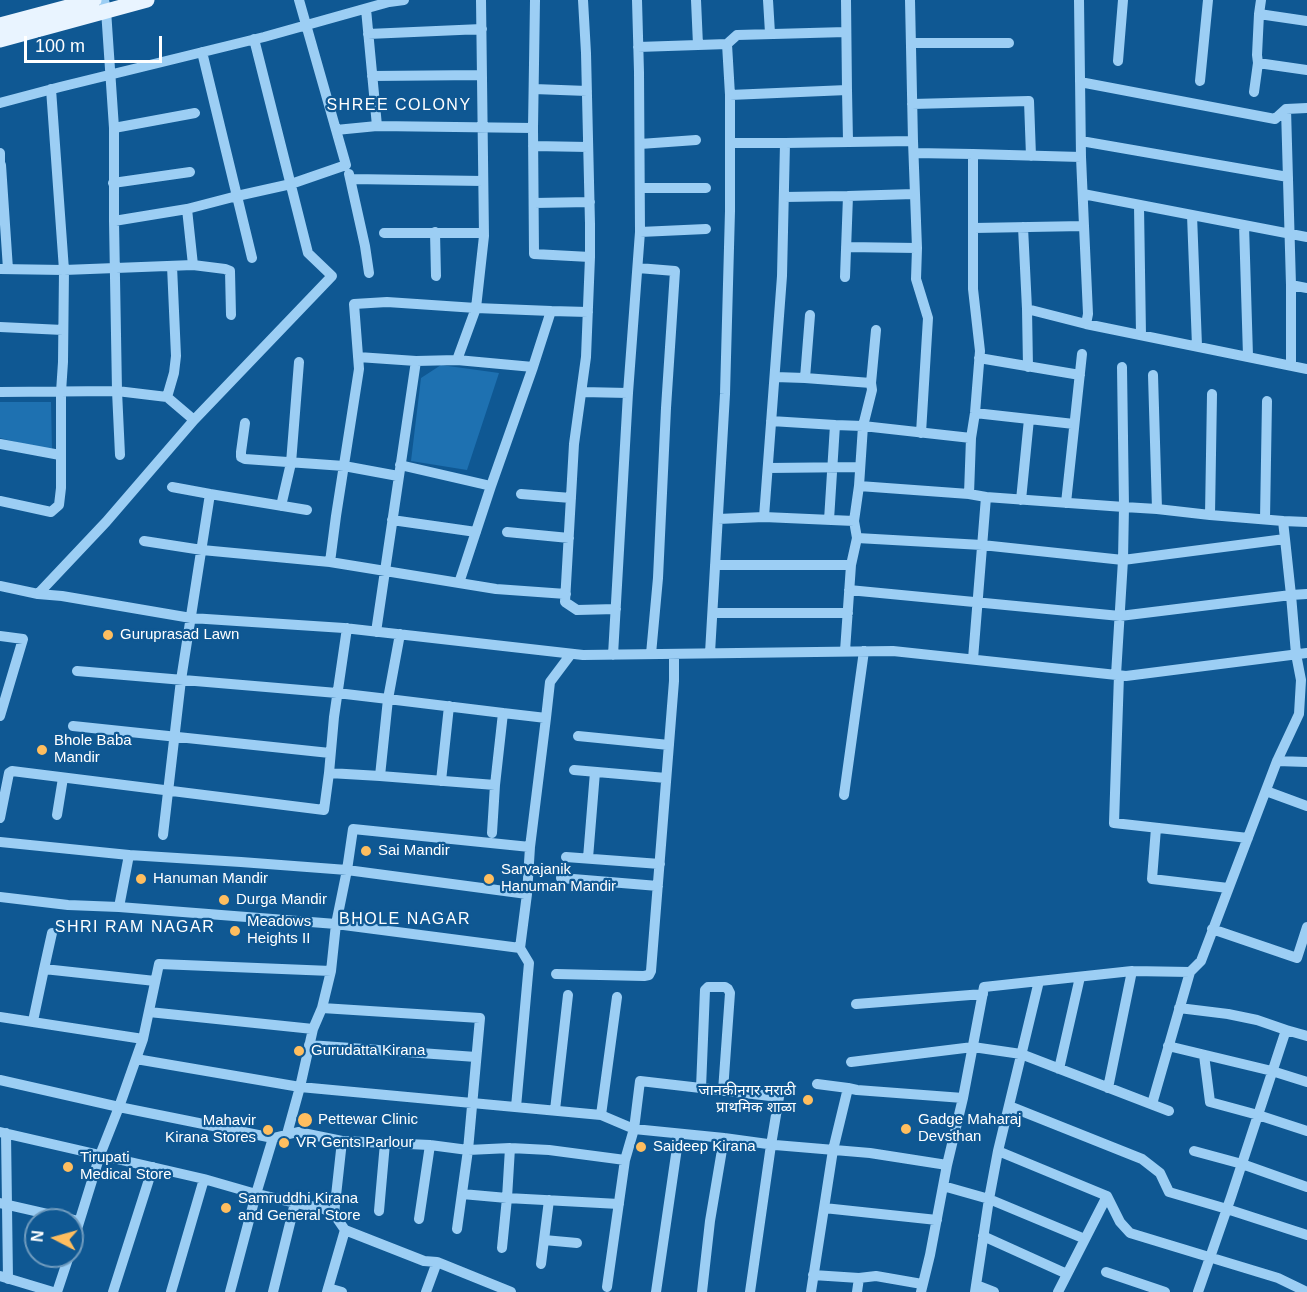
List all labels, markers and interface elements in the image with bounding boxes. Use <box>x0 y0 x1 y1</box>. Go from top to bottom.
scale bar <box>27 24 165 62</box>
text: 100 m <box>35 36 85 56</box>
district label: SHREE COLONY <box>326 96 472 116</box>
place label: Guruprasad Lawn <box>120 626 239 644</box>
marker: Guruprasad Lawn <box>101 628 115 642</box>
place label: Bhole Baba Mandir <box>54 732 132 767</box>
marker: Bhole Baba Mandir <box>35 743 49 757</box>
place label: Sai Mandir <box>378 842 450 860</box>
marker: Sai Mandir <box>359 844 373 858</box>
place label: Sarvajanik Hanuman Mandir <box>501 861 616 896</box>
place label: Hanuman Mandir <box>153 870 268 888</box>
marker: Hanuman Mandir <box>134 872 148 886</box>
marker: Sarvajanik Hanuman Mandir <box>482 872 496 886</box>
place label: Durga Mandir <box>236 891 327 909</box>
marker: Durga Mandir <box>217 893 231 907</box>
district label: BHOLE NAGAR <box>339 910 471 930</box>
place label: Meadows Heights II <box>247 913 311 948</box>
district label: SHRI RAM NAGAR <box>55 918 215 938</box>
marker: Meadows Heights II <box>228 924 242 938</box>
place label: Gurudatta Kirana <box>311 1042 425 1060</box>
marker: Gurudatta Kirana <box>292 1044 306 1058</box>
place label: जानकीनगर मराठी प्राथमिक शाळा <box>699 1082 796 1117</box>
marker: जानकीनगर मराठी प्राथमिक शाळा <box>801 1093 815 1107</box>
marker: Pettewar Clinic <box>296 1111 314 1129</box>
place label: Pettewar Clinic <box>318 1111 418 1129</box>
place label: Gadge Maharaj Devsthan <box>918 1111 1021 1146</box>
place label: Mahavir Kirana Stores <box>165 1112 256 1147</box>
marker: Gadge Maharaj Devsthan <box>899 1122 913 1136</box>
marker: Mahavir Kirana Stores <box>261 1123 275 1137</box>
place label: VR Gents Parlour <box>296 1134 414 1152</box>
marker: VR Gents Parlour <box>277 1136 291 1150</box>
place label: Saideep Kirana <box>653 1138 756 1156</box>
marker: Saideep Kirana <box>634 1140 648 1154</box>
place label: Tirupati Medical Store <box>80 1149 172 1184</box>
marker: Tirupati Medical Store <box>61 1160 75 1174</box>
place label: Samruddhi Kirana and General Store <box>238 1190 361 1225</box>
marker: Samruddhi Kirana and General Store <box>219 1201 233 1215</box>
north arrow <box>24 1208 84 1268</box>
text: N <box>29 1230 47 1243</box>

